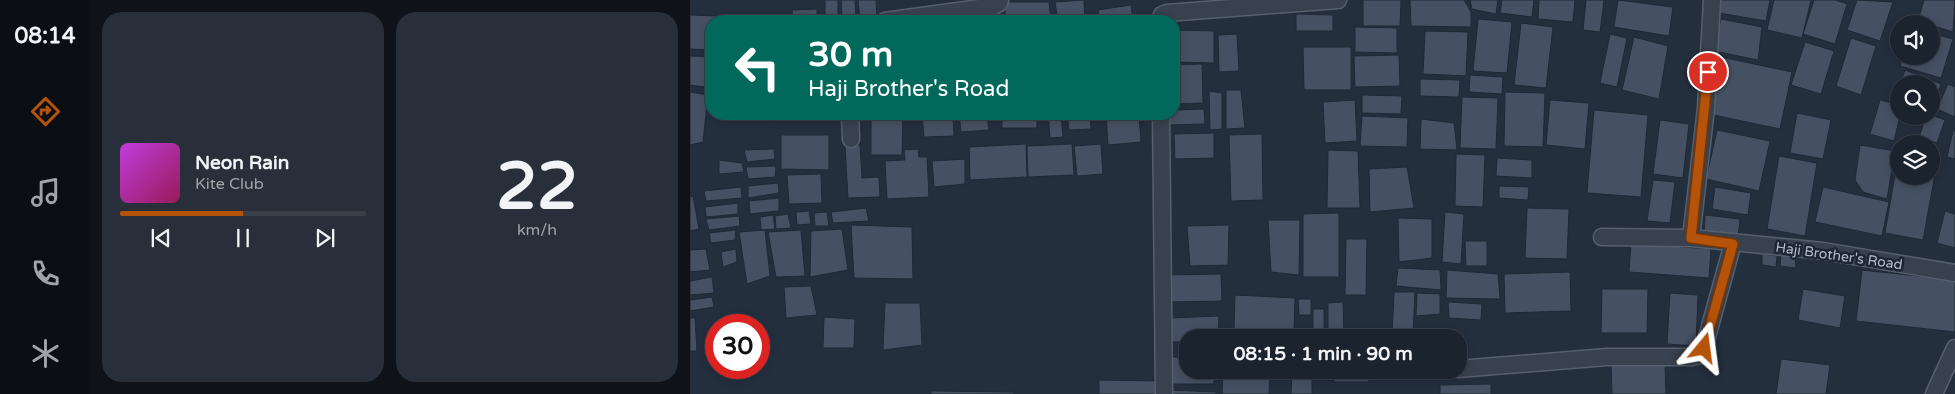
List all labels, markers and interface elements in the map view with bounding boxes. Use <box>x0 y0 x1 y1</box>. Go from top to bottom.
map controls <box>1890 15 1940 185</box>
button: sound <box>1890 15 1940 65</box>
text: 08:14 <box>15 23 75 49</box>
text: 30 m <box>808 34 893 76</box>
icon: left <box>725 35 790 100</box>
pin <box>1687 51 1729 93</box>
icon: arrive <box>1694 58 1722 86</box>
button: search <box>1890 75 1940 125</box>
text: Haji Brother's Road <box>808 76 1009 102</box>
icon: directions <box>28 94 63 129</box>
button: layers <box>1890 135 1940 185</box>
text: 22 <box>496 148 578 227</box>
text: Neon Rain <box>195 152 289 174</box>
text: Kite Club <box>195 174 264 194</box>
icon: music <box>28 175 63 210</box>
text: km/h <box>517 220 557 240</box>
icon: previous <box>147 224 175 252</box>
icon: pause <box>229 224 257 252</box>
icon: next <box>311 224 339 252</box>
street label: Haji Brother's Road <box>1774 239 1904 273</box>
icon: phone <box>28 256 63 291</box>
speed limit sign: 30 <box>705 314 770 379</box>
position arrow <box>1677 321 1729 373</box>
icon: climate <box>28 336 63 371</box>
text: 08:15 · 1 min · 90 m <box>1233 343 1413 365</box>

